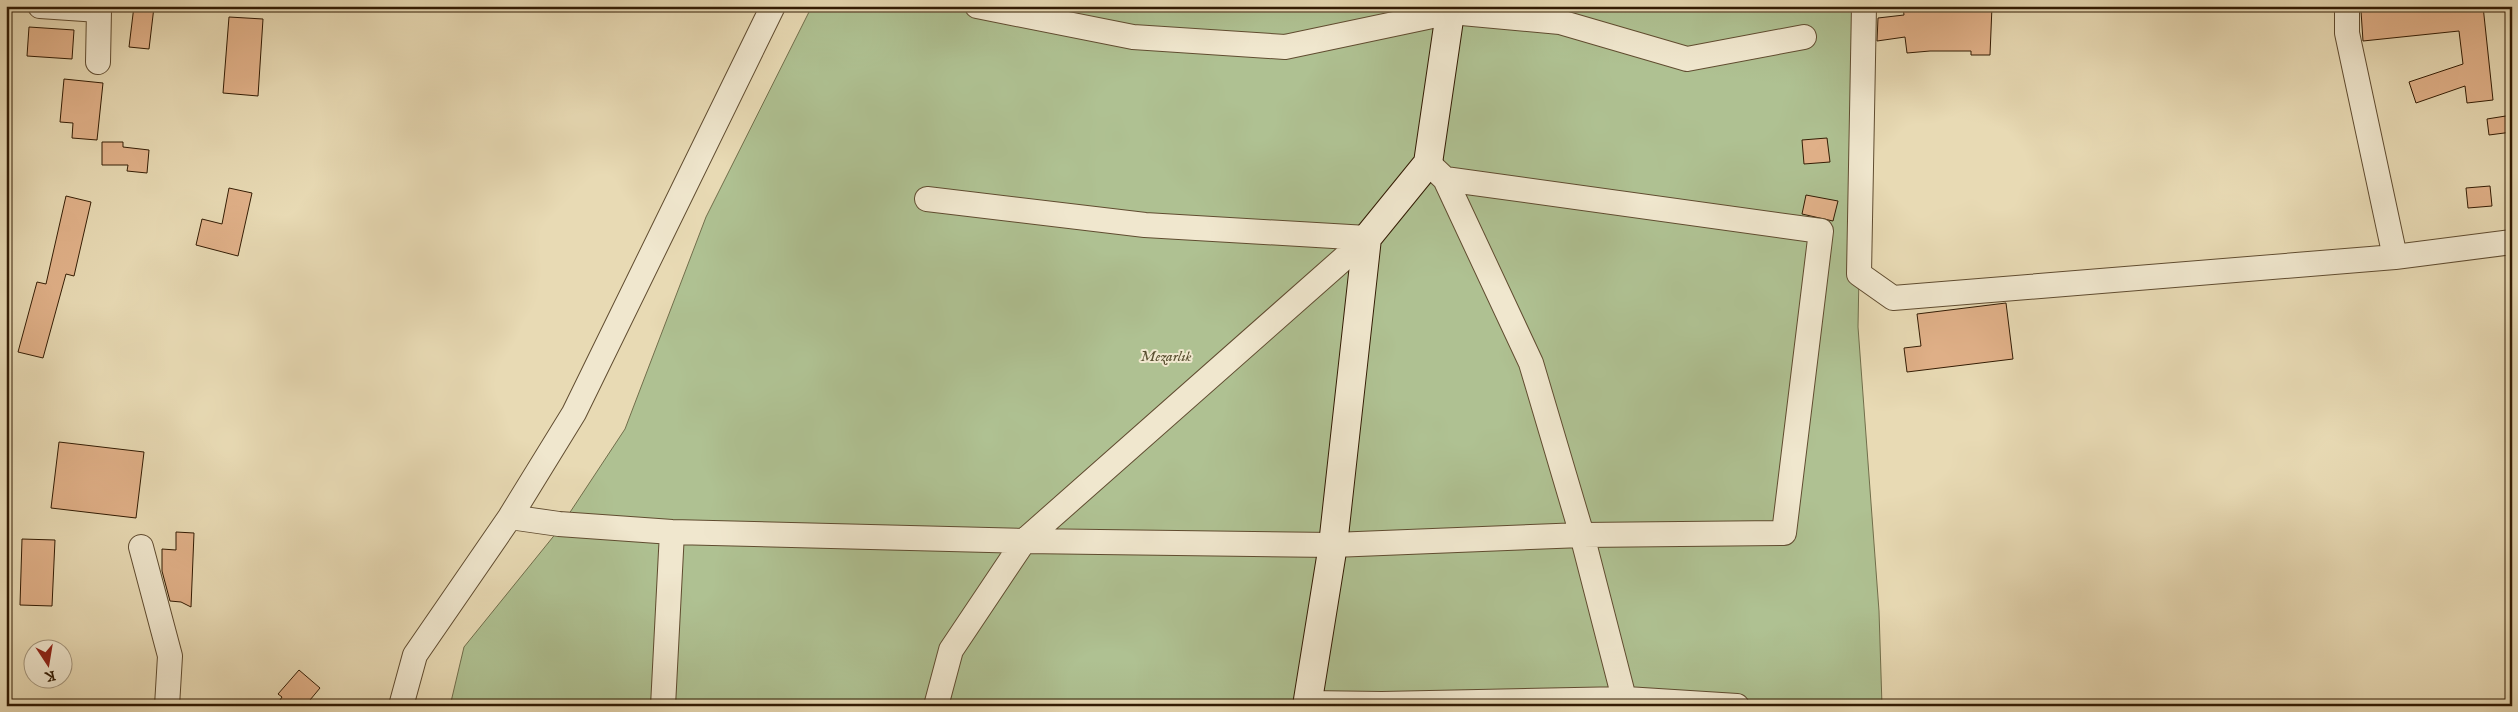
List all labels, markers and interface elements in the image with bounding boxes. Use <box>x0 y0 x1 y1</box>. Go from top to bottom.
park label: Mezarlık <box>1140 347 1192 366</box>
north arrow <box>22 640 72 690</box>
text: K <box>43 666 57 686</box>

